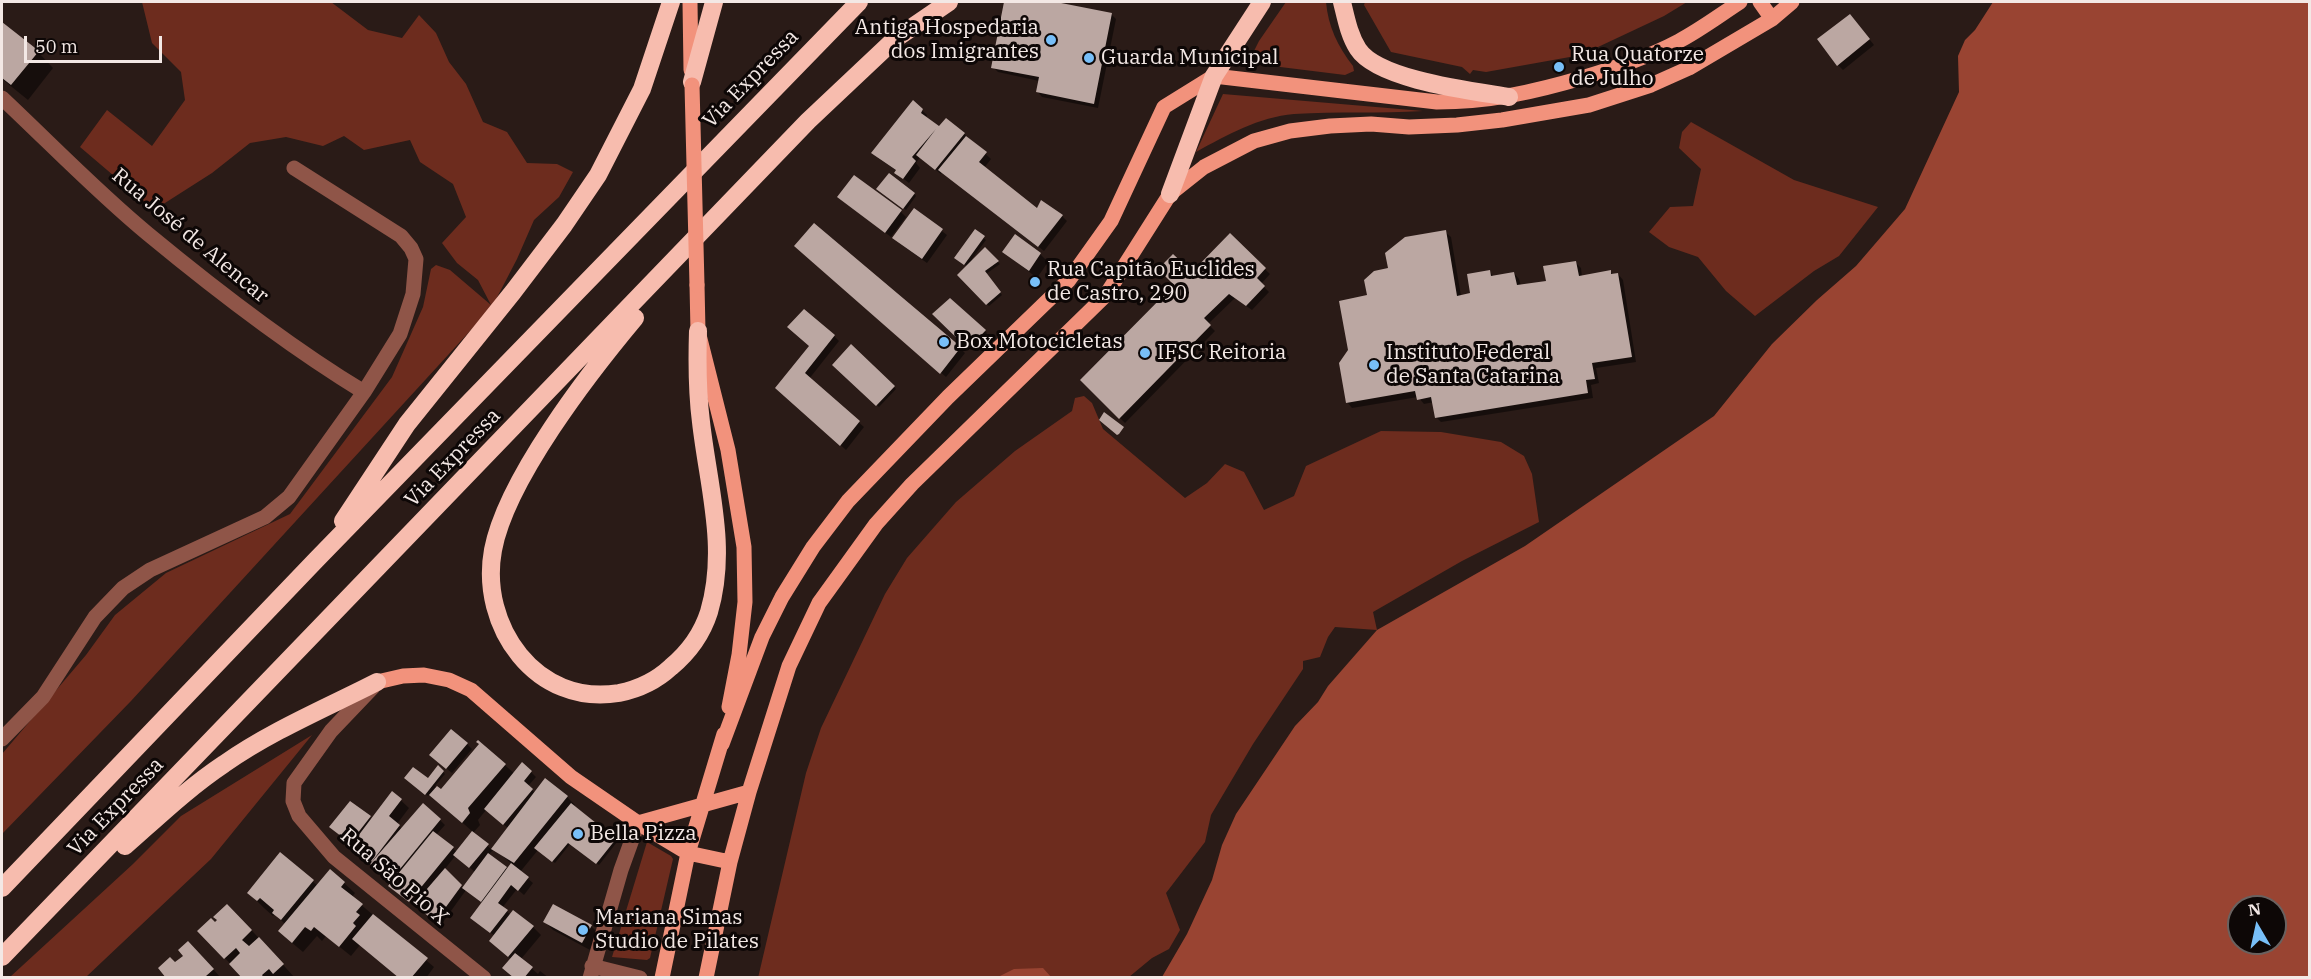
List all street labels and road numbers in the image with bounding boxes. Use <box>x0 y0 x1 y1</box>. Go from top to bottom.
street label: Via Expressa <box>698 25 804 133</box>
street label: Rua José de Alencar <box>107 163 273 309</box>
street label: Via Expressa <box>400 404 506 512</box>
street label: Via Expressa <box>63 753 169 861</box>
street label: Rua São Pio X <box>335 823 453 931</box>

